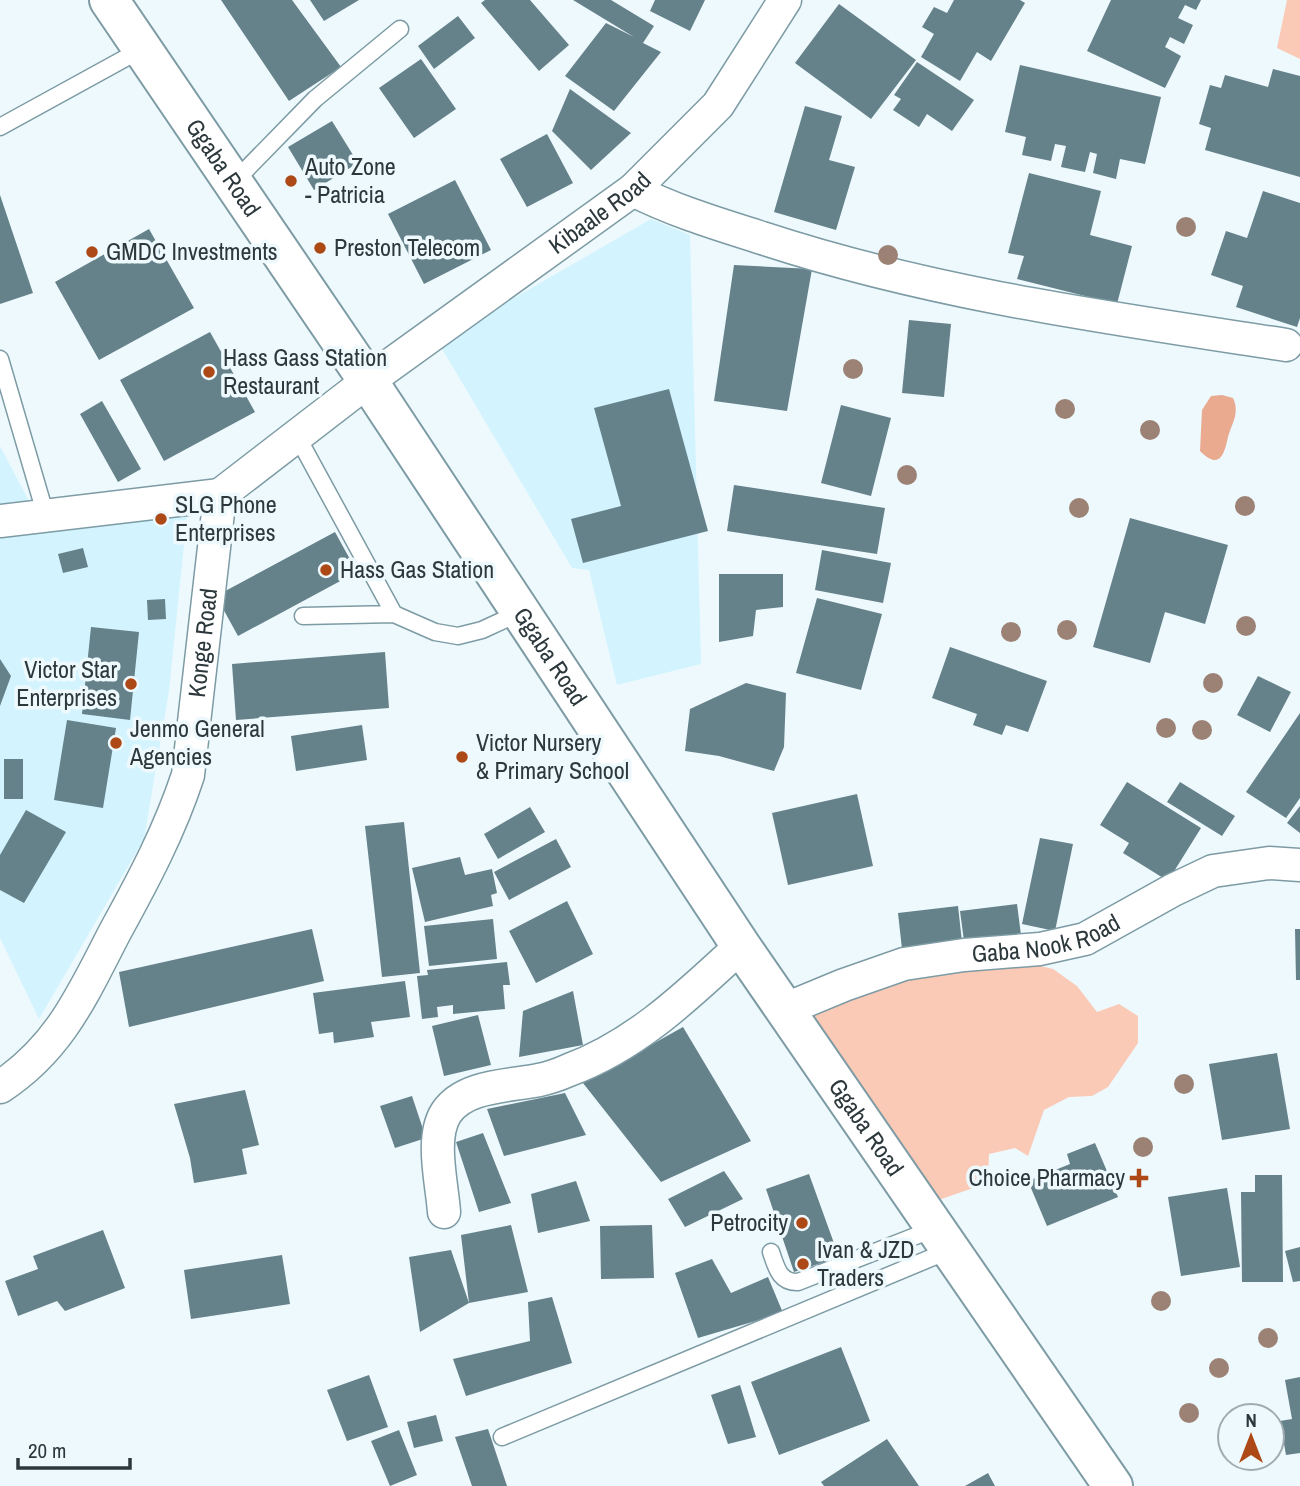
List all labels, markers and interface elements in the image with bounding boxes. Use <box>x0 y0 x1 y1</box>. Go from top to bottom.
street label: Ggaba Road <box>179 112 269 222</box>
place label: Auto Zone - Patricia <box>304 150 396 210</box>
street label: Kibaale Road <box>542 164 657 261</box>
marker: Auto Zone - Patricia <box>283 173 299 189</box>
place label: Preston Telecom <box>334 231 480 263</box>
place label: GMDC Investments <box>106 235 278 267</box>
marker: Preston Telecom <box>312 240 328 256</box>
marker: GMDC Investments <box>84 244 100 260</box>
place label: Hass Gass Station Restaurant <box>223 341 387 401</box>
marker: Hass Gass Station Restaurant <box>201 364 217 380</box>
place label: SLG Phone Enterprises <box>175 488 277 548</box>
marker: SLG Phone Enterprises <box>153 511 169 527</box>
place label: Hass Gas Station <box>340 553 494 585</box>
marker: Hass Gas Station <box>318 562 334 578</box>
street label: Konge Road <box>180 587 224 699</box>
street label: Ggaba Road <box>507 601 595 712</box>
place label: Victor Star Enterprises <box>16 653 117 713</box>
marker: Victor Star Enterprises <box>123 676 139 692</box>
place label: Jenmo General Agencies <box>129 712 265 772</box>
place label: Victor Nursery & Primary School <box>476 726 629 786</box>
marker: Jenmo General Agencies <box>108 735 124 751</box>
marker: Victor Nursery & Primary School <box>454 749 470 765</box>
street label: Gaba Nook Road <box>971 906 1125 969</box>
street label: Ggaba Road <box>822 1072 912 1182</box>
place label: Choice Pharmacy <box>969 1161 1125 1193</box>
marker: Choice Pharmacy <box>1131 1170 1147 1186</box>
place label: Petrocity <box>710 1206 788 1238</box>
marker: Petrocity <box>794 1215 810 1231</box>
place label: Ivan & JZD Traders <box>817 1233 914 1293</box>
marker: Ivan & JZD Traders <box>795 1256 811 1272</box>
north arrow <box>1216 1402 1286 1472</box>
text: N <box>1245 1407 1257 1433</box>
scale bar <box>18 1426 130 1470</box>
text: 20 m <box>28 1436 66 1465</box>

